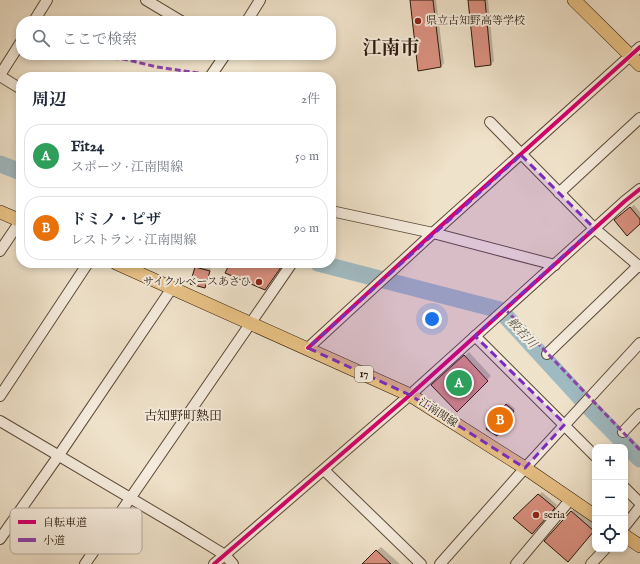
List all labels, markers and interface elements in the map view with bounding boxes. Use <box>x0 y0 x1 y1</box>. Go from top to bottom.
place label: 県立古知野高等学校 <box>426 14 525 28</box>
search box <box>16 16 336 60</box>
marker: 県立古知野高等学校 <box>413 16 423 26</box>
icon: search <box>30 27 52 49</box>
text: ここで検索 <box>62 30 137 49</box>
district label: 江南市 <box>362 37 420 61</box>
text: 周辺 <box>32 90 66 111</box>
text: 2件 <box>301 91 320 108</box>
text: Fit24 <box>71 137 104 156</box>
text: A <box>42 148 50 165</box>
text: 50 m <box>295 148 319 165</box>
text: スポーツ · 江南関線 <box>71 159 183 176</box>
text: ドミノ・ピザ <box>71 210 161 229</box>
text: B <box>42 220 50 237</box>
text: 90 m <box>294 220 319 237</box>
text: レストラン · 江南関線 <box>71 232 196 249</box>
place label: サイクルベースあさひ <box>143 275 251 289</box>
marker: サイクルベースあさひ <box>254 277 264 287</box>
your location <box>422 309 442 329</box>
water label: 般若川 <box>504 315 541 353</box>
road number: 17 <box>355 366 373 382</box>
pin: A <box>446 368 472 398</box>
street label: 江南関線 <box>416 395 460 431</box>
pin: B <box>487 405 513 435</box>
district label: 古知野町熱田 <box>144 408 222 425</box>
map controls <box>592 444 628 552</box>
button: + <box>592 444 628 480</box>
button: − <box>592 480 628 516</box>
legend <box>10 508 142 554</box>
place label: seria <box>544 508 565 522</box>
marker: seria <box>531 510 541 520</box>
text: 自転車道 <box>43 516 87 530</box>
button: locate <box>592 516 628 552</box>
text: 小道 <box>43 534 65 548</box>

